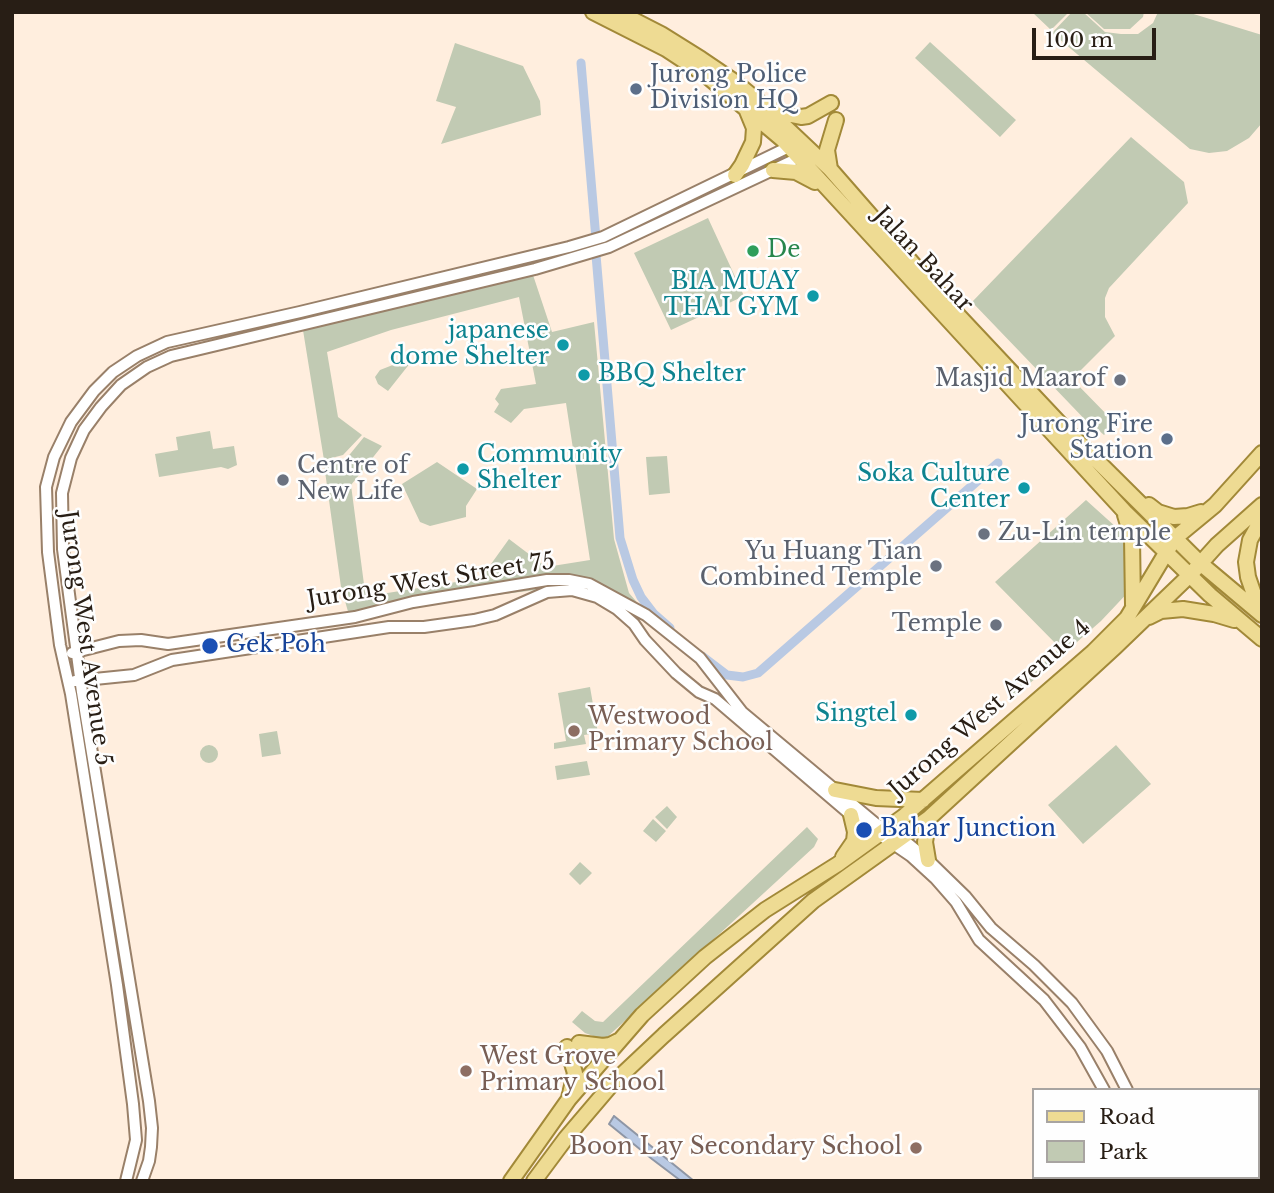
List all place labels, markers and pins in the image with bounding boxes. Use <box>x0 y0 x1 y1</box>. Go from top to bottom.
place label: Jurong Police Division HQ <box>650 62 807 116</box>
marker: Jurong Police Division HQ <box>628 81 644 97</box>
place label: De <box>767 237 801 265</box>
marker: De <box>745 243 761 259</box>
place label: BIA MUAY THAI GYM <box>664 269 799 323</box>
marker: BIA MUAY THAI GYM <box>805 288 821 304</box>
place label: japanese dome Shelter <box>390 318 549 372</box>
marker: japanese dome Shelter <box>555 337 571 353</box>
place label: BBQ Shelter <box>598 361 746 389</box>
place label: Masjid Maarof <box>935 366 1106 394</box>
marker: BBQ Shelter <box>576 367 592 383</box>
marker: Masjid Maarof <box>1112 372 1128 388</box>
place label: Jurong Fire Station <box>1020 412 1153 466</box>
marker: Jurong Fire Station <box>1159 431 1175 447</box>
place label: Community Shelter <box>477 442 622 496</box>
place label: Centre of New Life <box>297 453 408 507</box>
marker: Community Shelter <box>455 461 471 477</box>
place label: Soka Culture Center <box>857 461 1010 515</box>
marker: Centre of New Life <box>275 472 291 488</box>
marker: Soka Culture Center <box>1016 480 1032 496</box>
place label: Zu-Lin temple <box>998 520 1171 548</box>
marker: Zu-Lin temple <box>976 526 992 542</box>
place label: Yu Huang Tian Combined Temple <box>700 539 922 593</box>
marker: Yu Huang Tian Combined Temple <box>928 558 944 574</box>
place label: Temple <box>892 611 982 639</box>
marker: Temple <box>988 617 1004 633</box>
place label: Gek Poh <box>226 632 326 660</box>
marker: Gek Poh <box>200 636 220 656</box>
place label: Singtel <box>815 701 897 729</box>
place label: Westwood Primary School <box>588 704 773 758</box>
marker: Singtel <box>903 707 919 723</box>
marker: Westwood Primary School <box>566 723 582 739</box>
place label: Bahar Junction <box>880 816 1056 844</box>
marker: Bahar Junction <box>854 820 874 840</box>
place label: West Grove Primary School <box>480 1044 665 1098</box>
marker: West Grove Primary School <box>458 1063 474 1079</box>
place label: Boon Lay Secondary School <box>569 1134 902 1162</box>
marker: Boon Lay Secondary School <box>908 1140 924 1156</box>

